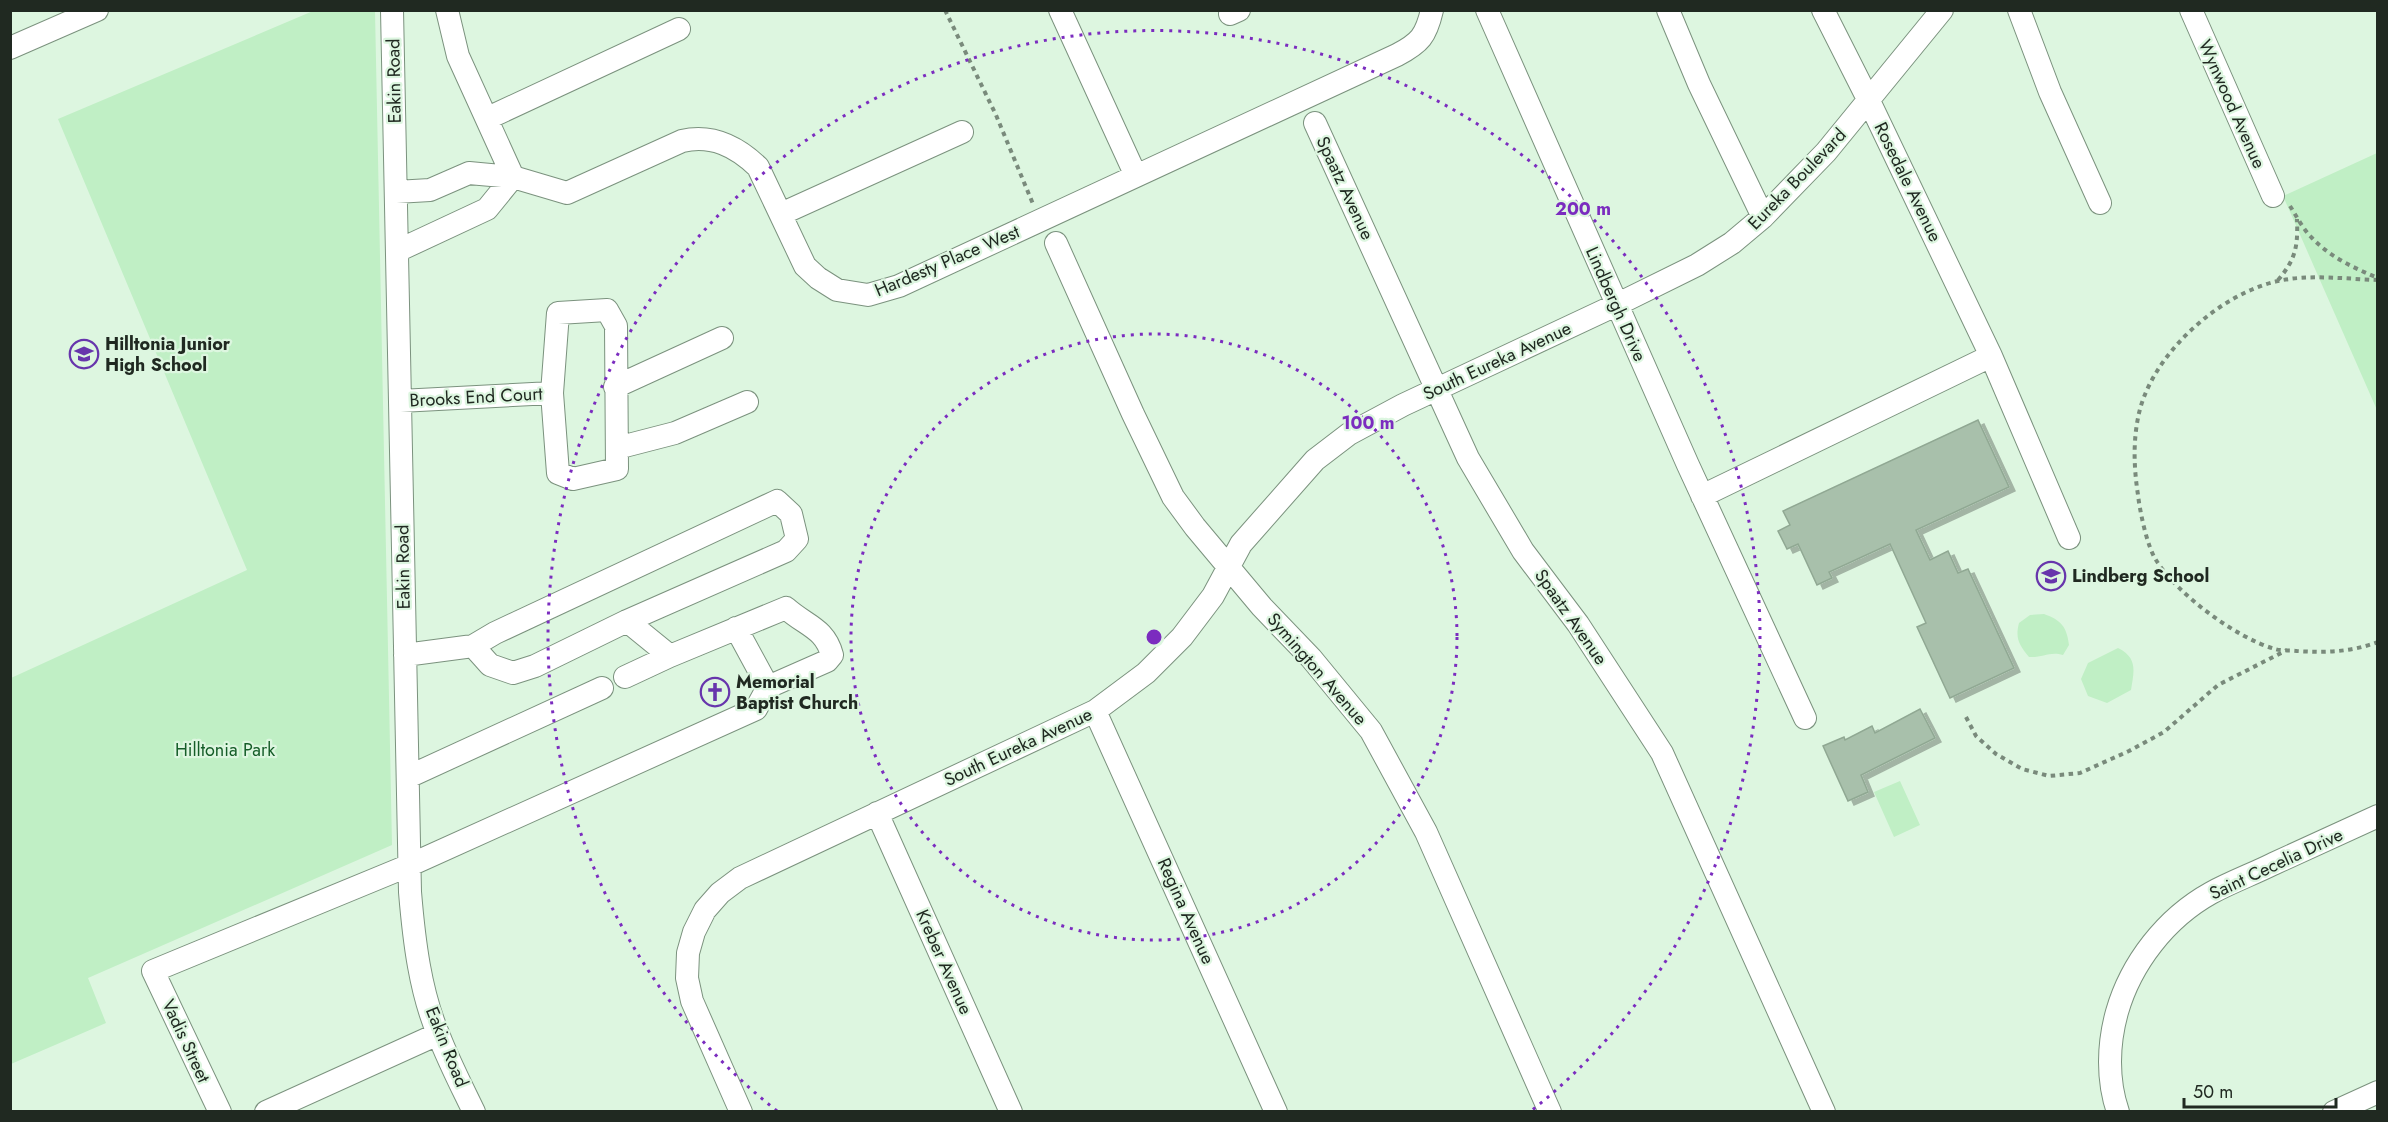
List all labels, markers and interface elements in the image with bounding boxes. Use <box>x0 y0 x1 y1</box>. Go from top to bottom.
street label: Wynwood Avenue <box>2192 35 2272 173</box>
street label: Eakin Road <box>380 38 408 124</box>
street label: Rosedale Avenue <box>1868 118 1948 246</box>
street label: Eureka Boulevard <box>1742 122 1852 236</box>
street label: Spaatz Avenue <box>1310 132 1380 244</box>
text: 200 m <box>1555 196 1611 222</box>
street label: Hardesty Place West <box>870 218 1024 303</box>
street label: Lindbergh Drive <box>1579 243 1653 365</box>
street label: South Eureka Avenue <box>1419 315 1575 407</box>
place label: Hilltonia Junior High School <box>105 331 231 378</box>
school or university icon: Hilltonia Junior High School <box>68 338 100 370</box>
street label: Brooks End Court <box>409 380 544 413</box>
text: 100 m <box>1341 410 1395 436</box>
street label: Eakin Road <box>389 524 417 610</box>
school or university icon: Lindberg School <box>2035 560 2067 592</box>
place label: Lindberg School <box>2072 563 2209 589</box>
street label: Spaatz Avenue <box>1528 564 1614 670</box>
street label: Symington Avenue <box>1261 607 1373 731</box>
centre of rings <box>1144 627 1164 647</box>
place label: Memorial Baptist Church <box>736 669 858 716</box>
church icon: Memorial Baptist Church <box>699 676 731 708</box>
street label: South Eureka Avenue <box>940 701 1096 793</box>
park label: Hilltonia Park <box>175 737 275 763</box>
street label: Saint Cecelia Drive <box>2205 822 2347 906</box>
street label: Regina Avenue <box>1151 854 1221 968</box>
street label: Kreber Avenue <box>909 905 979 1019</box>
street label: Vadis Street <box>155 995 217 1088</box>
street label: Eakin Road <box>419 1003 475 1091</box>
scale bar <box>2184 1071 2336 1109</box>
text: 50 m <box>2193 1079 2233 1105</box>

